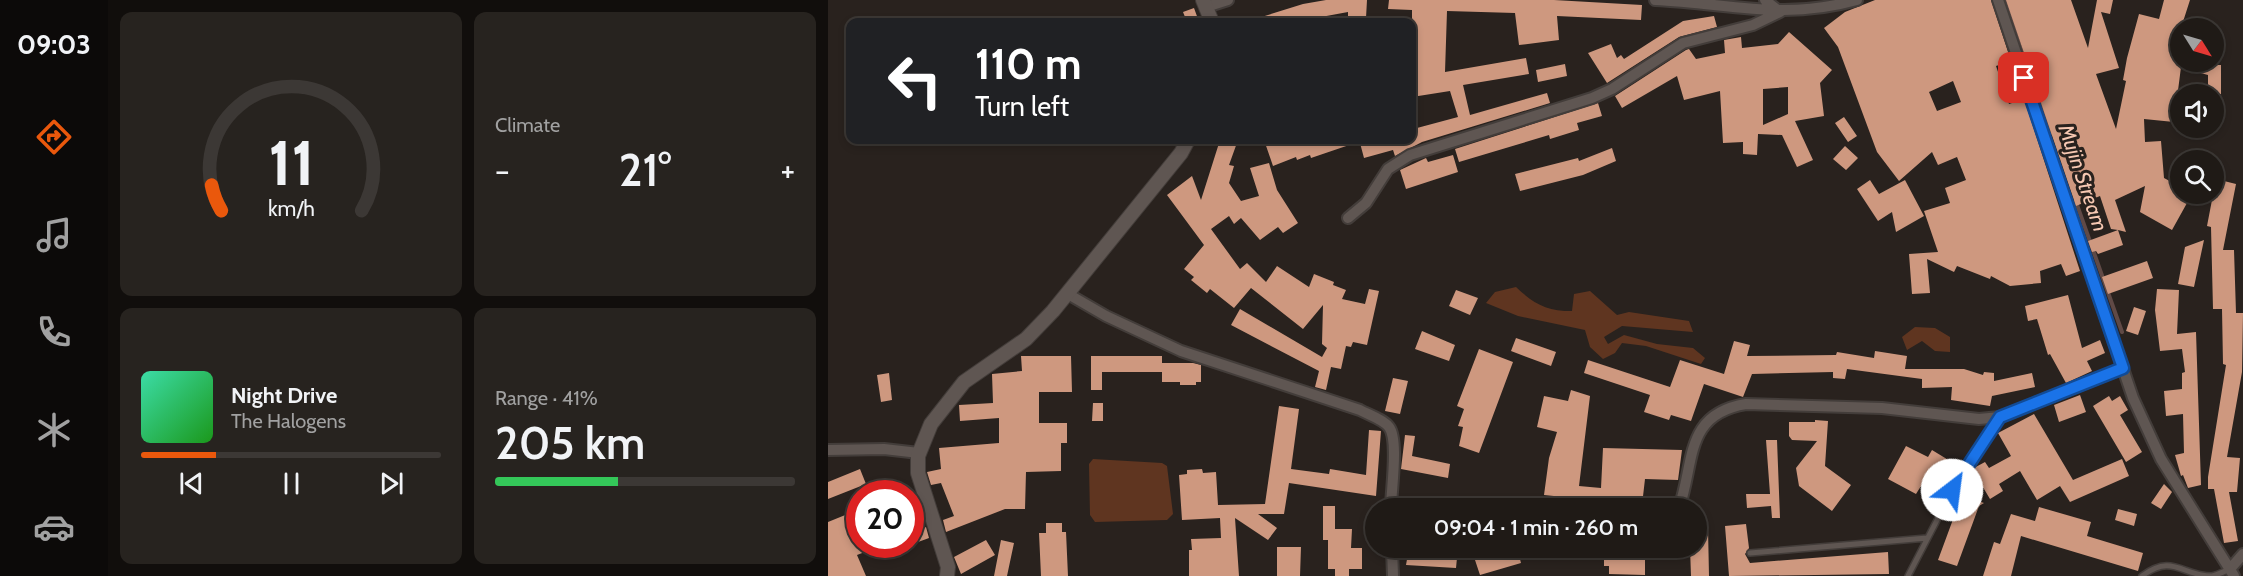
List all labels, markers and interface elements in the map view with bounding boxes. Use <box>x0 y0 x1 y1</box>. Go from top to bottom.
north arrow <box>2170 18 2224 72</box>
map controls <box>2170 18 2224 204</box>
text: 09:03 <box>17 28 91 61</box>
text: 110 m <box>975 38 1082 90</box>
icon: left <box>876 42 954 120</box>
pin <box>1998 52 2049 103</box>
icon: arrive <box>2007 61 2040 94</box>
button: sound <box>2170 84 2224 138</box>
text: Turn left <box>975 90 1069 123</box>
text: Climate <box>495 113 560 137</box>
icon: directions <box>33 116 75 158</box>
water label: Mujin Stream <box>2052 120 2113 235</box>
text: 11 <box>268 125 314 201</box>
text: 21° <box>619 143 671 197</box>
text: − <box>495 150 510 190</box>
text: + <box>780 150 795 190</box>
button: search <box>2170 150 2224 204</box>
text: km/h <box>268 195 314 221</box>
icon: music <box>33 214 75 256</box>
icon: phone <box>33 311 75 353</box>
text: Night Drive <box>231 382 337 409</box>
text: Range · 41% <box>495 386 598 410</box>
icon: climate <box>33 409 75 451</box>
text: The Halogens <box>231 409 346 433</box>
text: 205 km <box>495 416 645 470</box>
position arrow <box>1920 458 1984 522</box>
icon: previous <box>175 467 208 500</box>
icon: pause <box>275 467 308 500</box>
icon: next <box>375 467 408 500</box>
speed limit sign: 20 <box>846 480 924 558</box>
icon: car <box>33 506 75 548</box>
text: 09:04 · 1 min · 260 m <box>1434 514 1638 541</box>

